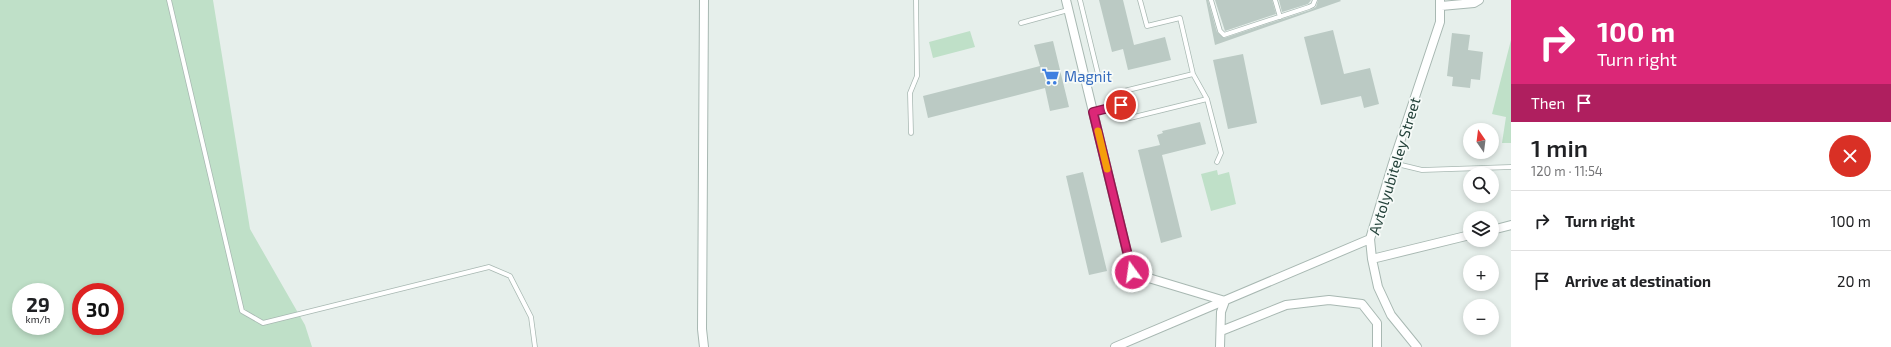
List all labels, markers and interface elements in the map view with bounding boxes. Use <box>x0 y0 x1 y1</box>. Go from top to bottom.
text: 100 m <box>1597 14 1675 48</box>
icon: right <box>1531 16 1583 68</box>
text: Turn right <box>1597 48 1677 70</box>
supermarket icon: Magnit <box>1041 66 1061 86</box>
place label: Magnit <box>1064 67 1112 85</box>
pin <box>1104 88 1138 122</box>
icon: arrive <box>1573 92 1595 114</box>
icon: arrive <box>1110 94 1132 116</box>
text: Then <box>1531 94 1565 112</box>
street label: Avtolyubiteley Street <box>1364 95 1424 237</box>
north arrow <box>1463 123 1499 159</box>
map controls <box>1463 123 1499 335</box>
text: 1 min <box>1531 133 1588 162</box>
button: close <box>1829 135 1871 177</box>
text: 120 m · 11:54 <box>1531 163 1603 179</box>
button: search <box>1463 167 1499 203</box>
icon: right <box>1531 210 1553 232</box>
button: layers <box>1463 211 1499 247</box>
text: Turn right <box>1565 212 1635 230</box>
text: 100 m <box>1830 212 1871 230</box>
position arrow <box>1111 251 1153 293</box>
button: + <box>1463 255 1499 291</box>
icon: arrive <box>1531 270 1553 292</box>
text: Arrive at destination <box>1565 272 1711 290</box>
text: 20 m <box>1837 272 1871 290</box>
speed limit sign: 30 <box>72 283 124 335</box>
text: 29 <box>26 292 50 316</box>
button: − <box>1463 299 1499 335</box>
text: km/h <box>26 313 50 325</box>

